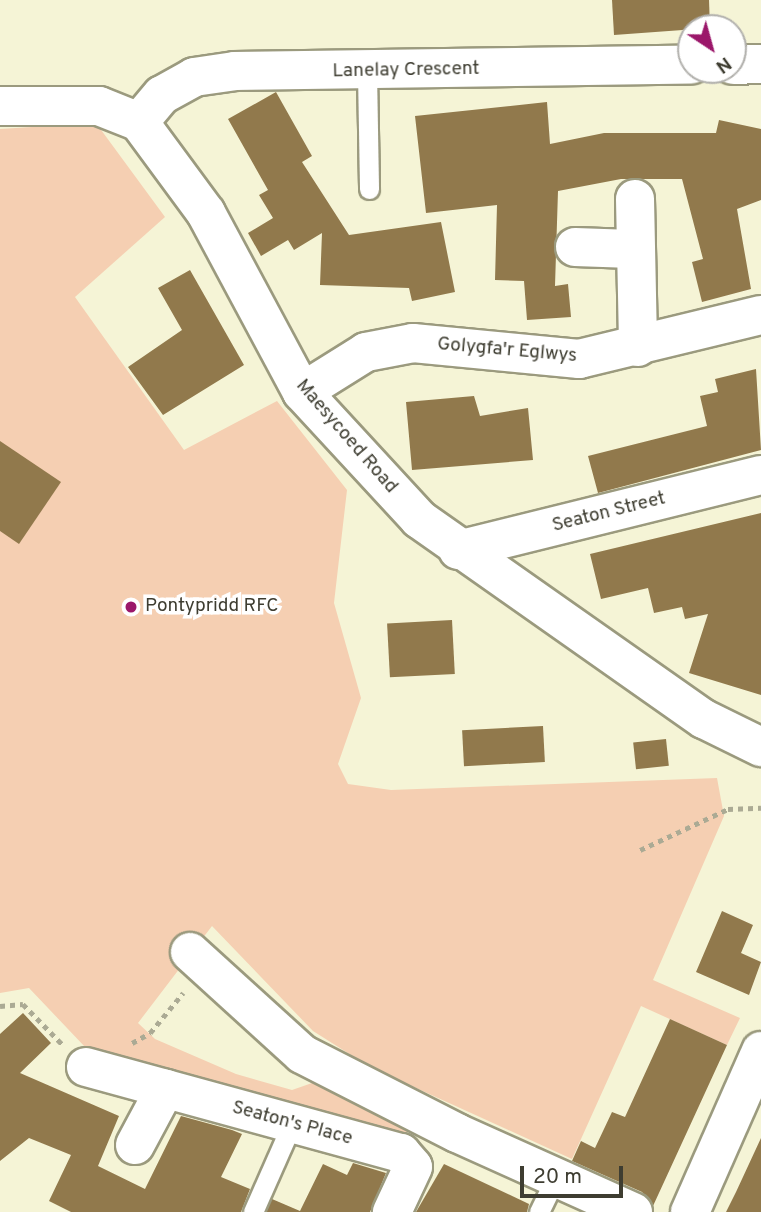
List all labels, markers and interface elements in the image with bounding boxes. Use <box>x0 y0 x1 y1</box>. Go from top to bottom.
north arrow <box>677 14 747 84</box>
text: N <box>711 51 736 78</box>
street label: Lanelay Crescent <box>332 58 480 84</box>
street label: Golygfa'r Eglwys <box>436 334 578 368</box>
street label: Maesycoed Road <box>290 375 402 499</box>
street label: Seaton Street <box>550 488 668 538</box>
place label: Pontypridd RFC <box>145 596 279 618</box>
marker: Pontypridd RFC <box>123 599 139 615</box>
street label: Seaton's Place <box>229 1097 355 1151</box>
scale bar <box>523 1152 626 1196</box>
text: 20 m <box>533 1164 582 1191</box>

